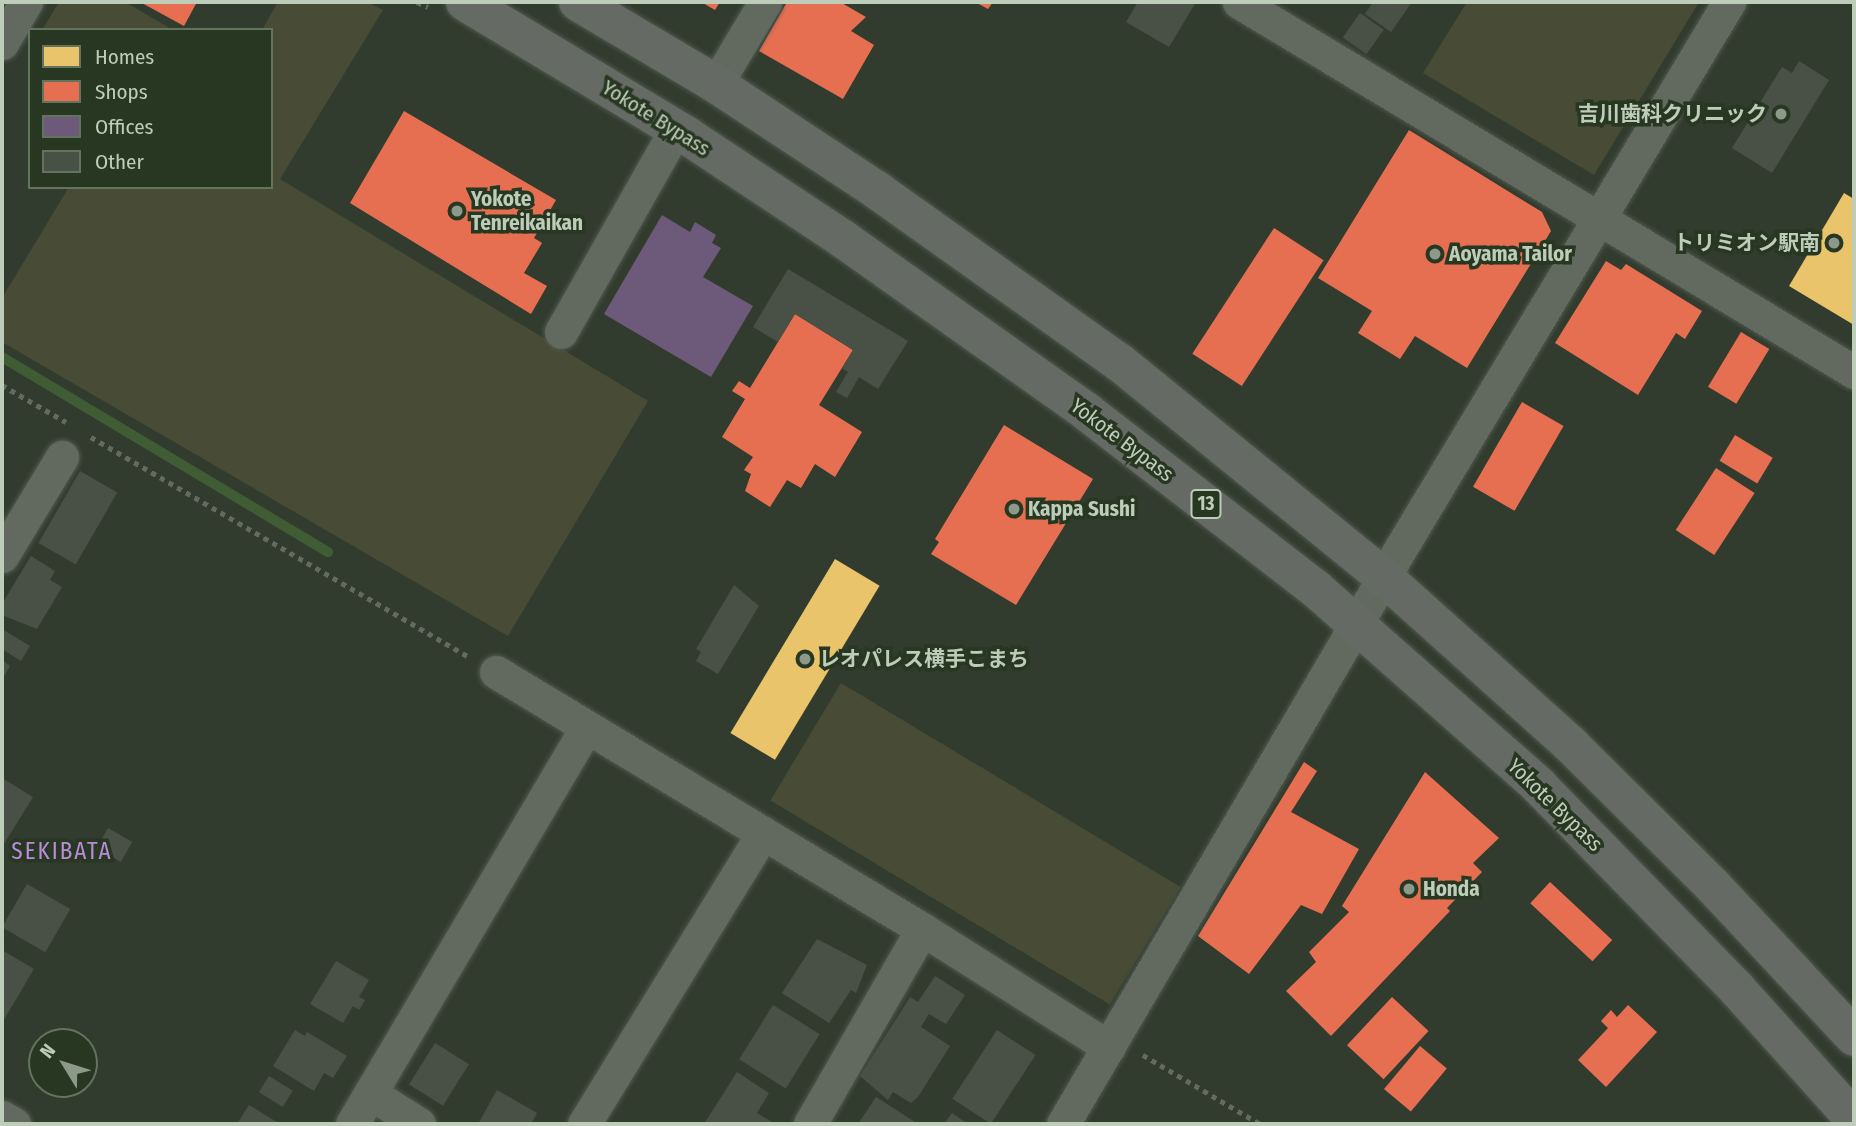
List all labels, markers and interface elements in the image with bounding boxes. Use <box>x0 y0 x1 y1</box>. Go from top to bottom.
legend <box>28 28 273 189</box>
text: Homes <box>95 44 154 70</box>
street label: Yokote Bypass <box>597 75 715 161</box>
text: Shops <box>95 79 148 105</box>
place label: 吉川歯科クリニック <box>1578 101 1767 127</box>
marker: 吉川歯科クリニック <box>1773 106 1789 122</box>
text: Offices <box>95 114 154 140</box>
text: Other <box>95 149 144 175</box>
place label: Yokote Tenreikaikan <box>471 186 583 236</box>
marker: Yokote Tenreikaikan <box>449 203 465 219</box>
place label: トリミオン駅南 <box>1673 230 1820 256</box>
marker: トリミオン駅南 <box>1826 235 1842 251</box>
place label: Aoyama Tailor <box>1449 241 1572 267</box>
marker: Aoyama Tailor <box>1427 246 1443 262</box>
street label: Yokote Bypass <box>1066 393 1178 487</box>
road number: 13 <box>1190 489 1222 520</box>
place label: Kappa Sushi <box>1028 496 1135 522</box>
marker: Kappa Sushi <box>1006 501 1022 517</box>
place label: レオパレス横手こまち <box>819 646 1029 672</box>
marker: レオパレス横手こまち <box>797 651 813 667</box>
street label: Yokote Bypass <box>1502 753 1608 857</box>
district label: SEKIBATA <box>12 837 112 865</box>
place label: Honda <box>1423 876 1480 902</box>
marker: Honda <box>1401 881 1417 897</box>
north arrow <box>28 1028 98 1098</box>
text: N <box>35 1039 60 1063</box>

